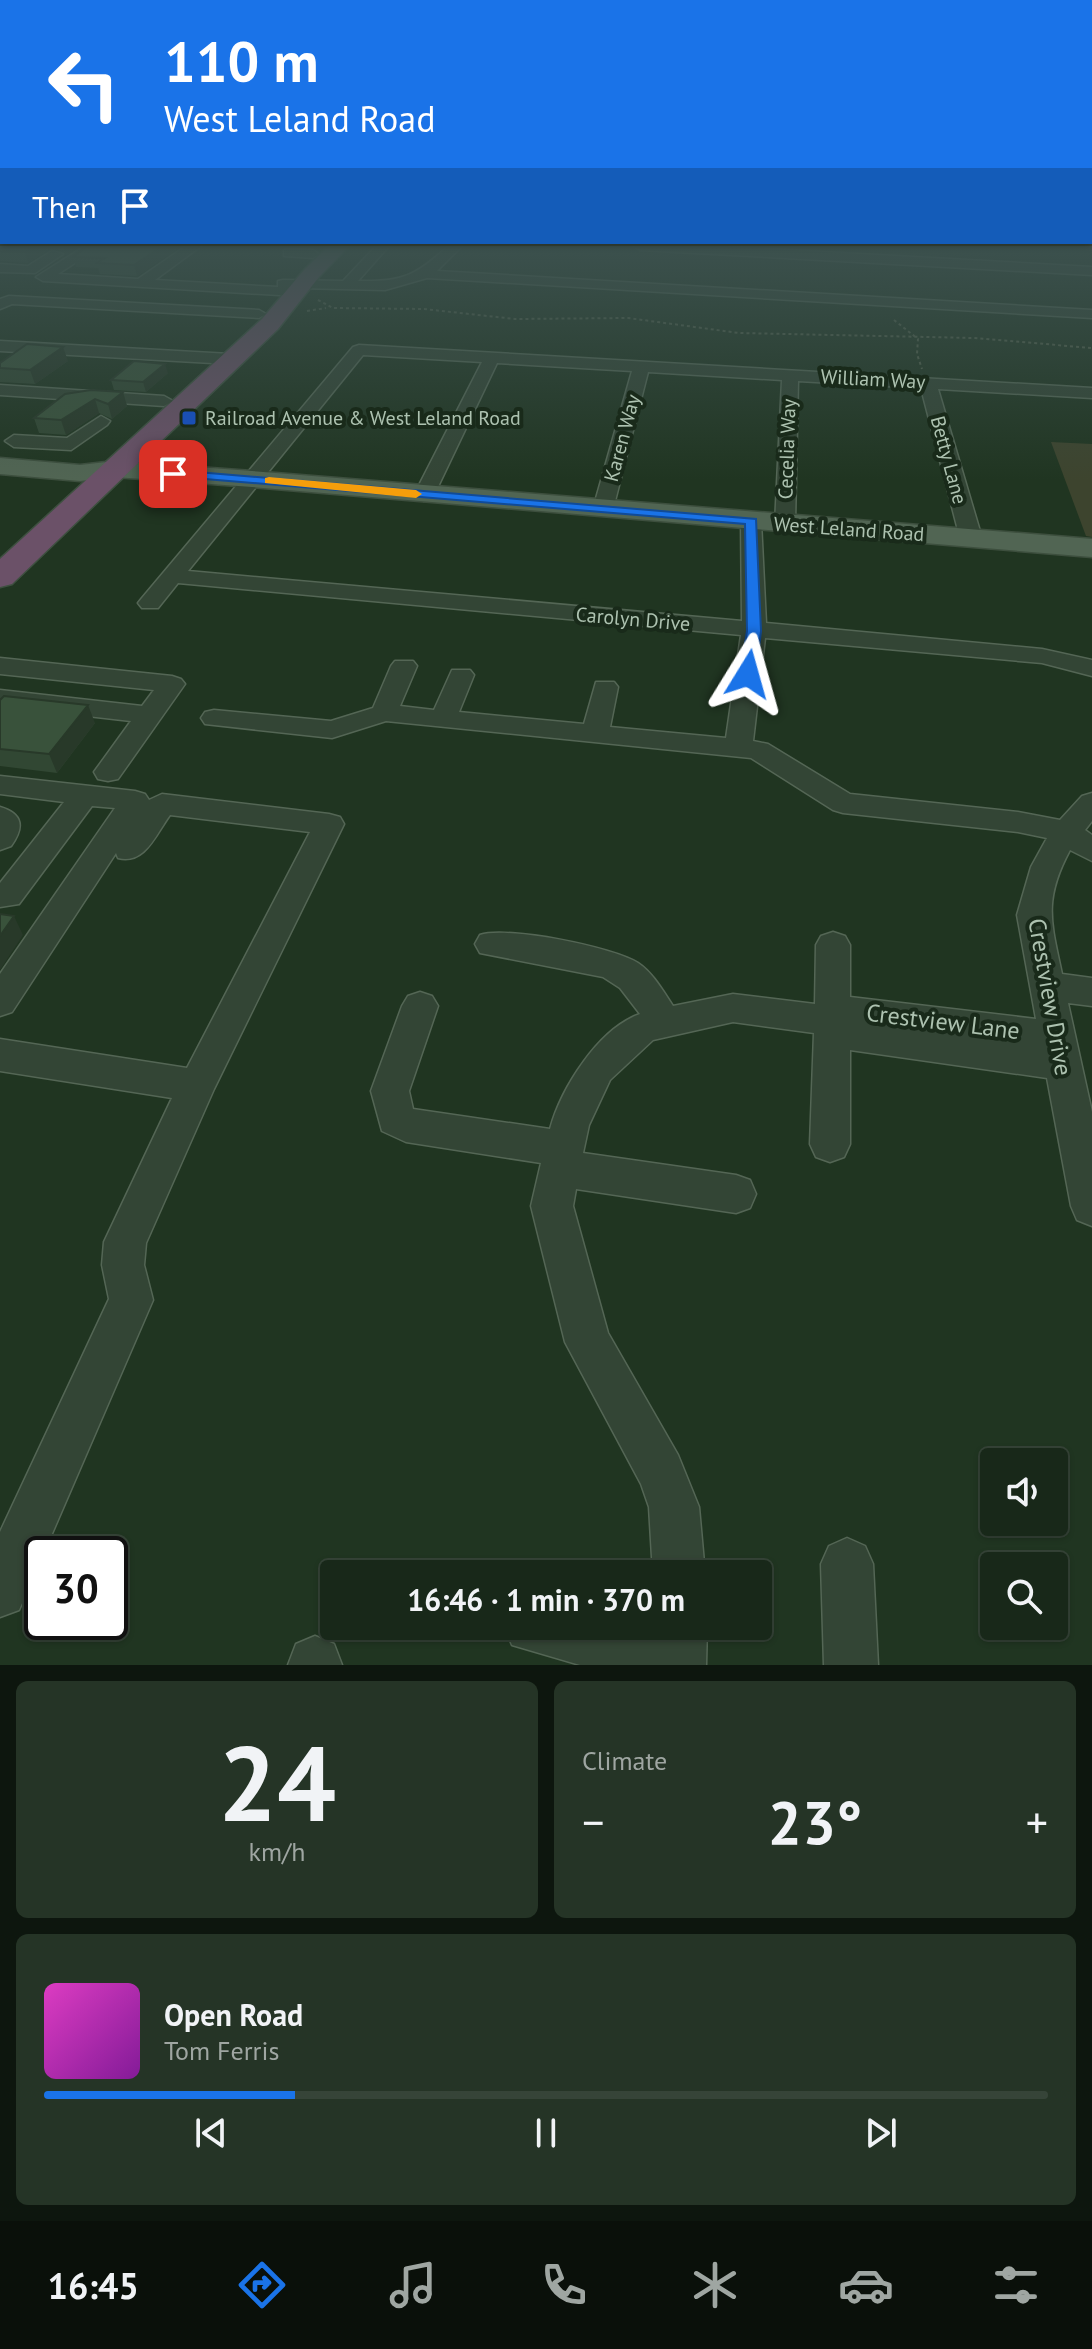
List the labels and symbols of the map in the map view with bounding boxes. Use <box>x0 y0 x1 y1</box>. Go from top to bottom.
street label: William Way <box>820 363 927 395</box>
street label: Karen Way <box>598 391 646 485</box>
street label: Cecelia Way <box>772 398 802 500</box>
place label: Railroad Avenue & West Leland Road <box>205 405 521 431</box>
marker: Railroad Avenue & West Leland Road <box>180 409 198 427</box>
street label: Betty Lane <box>925 413 973 507</box>
pin <box>139 440 207 508</box>
street label: West Leland Road <box>773 511 925 547</box>
street label: Carolyn Drive <box>575 601 691 637</box>
position arrow <box>706 632 790 716</box>
street label: Crestview Drive <box>1021 916 1080 1078</box>
street label: Crestview Lane <box>865 997 1022 1046</box>
speed limit sign: 30 <box>24 1536 128 1640</box>

